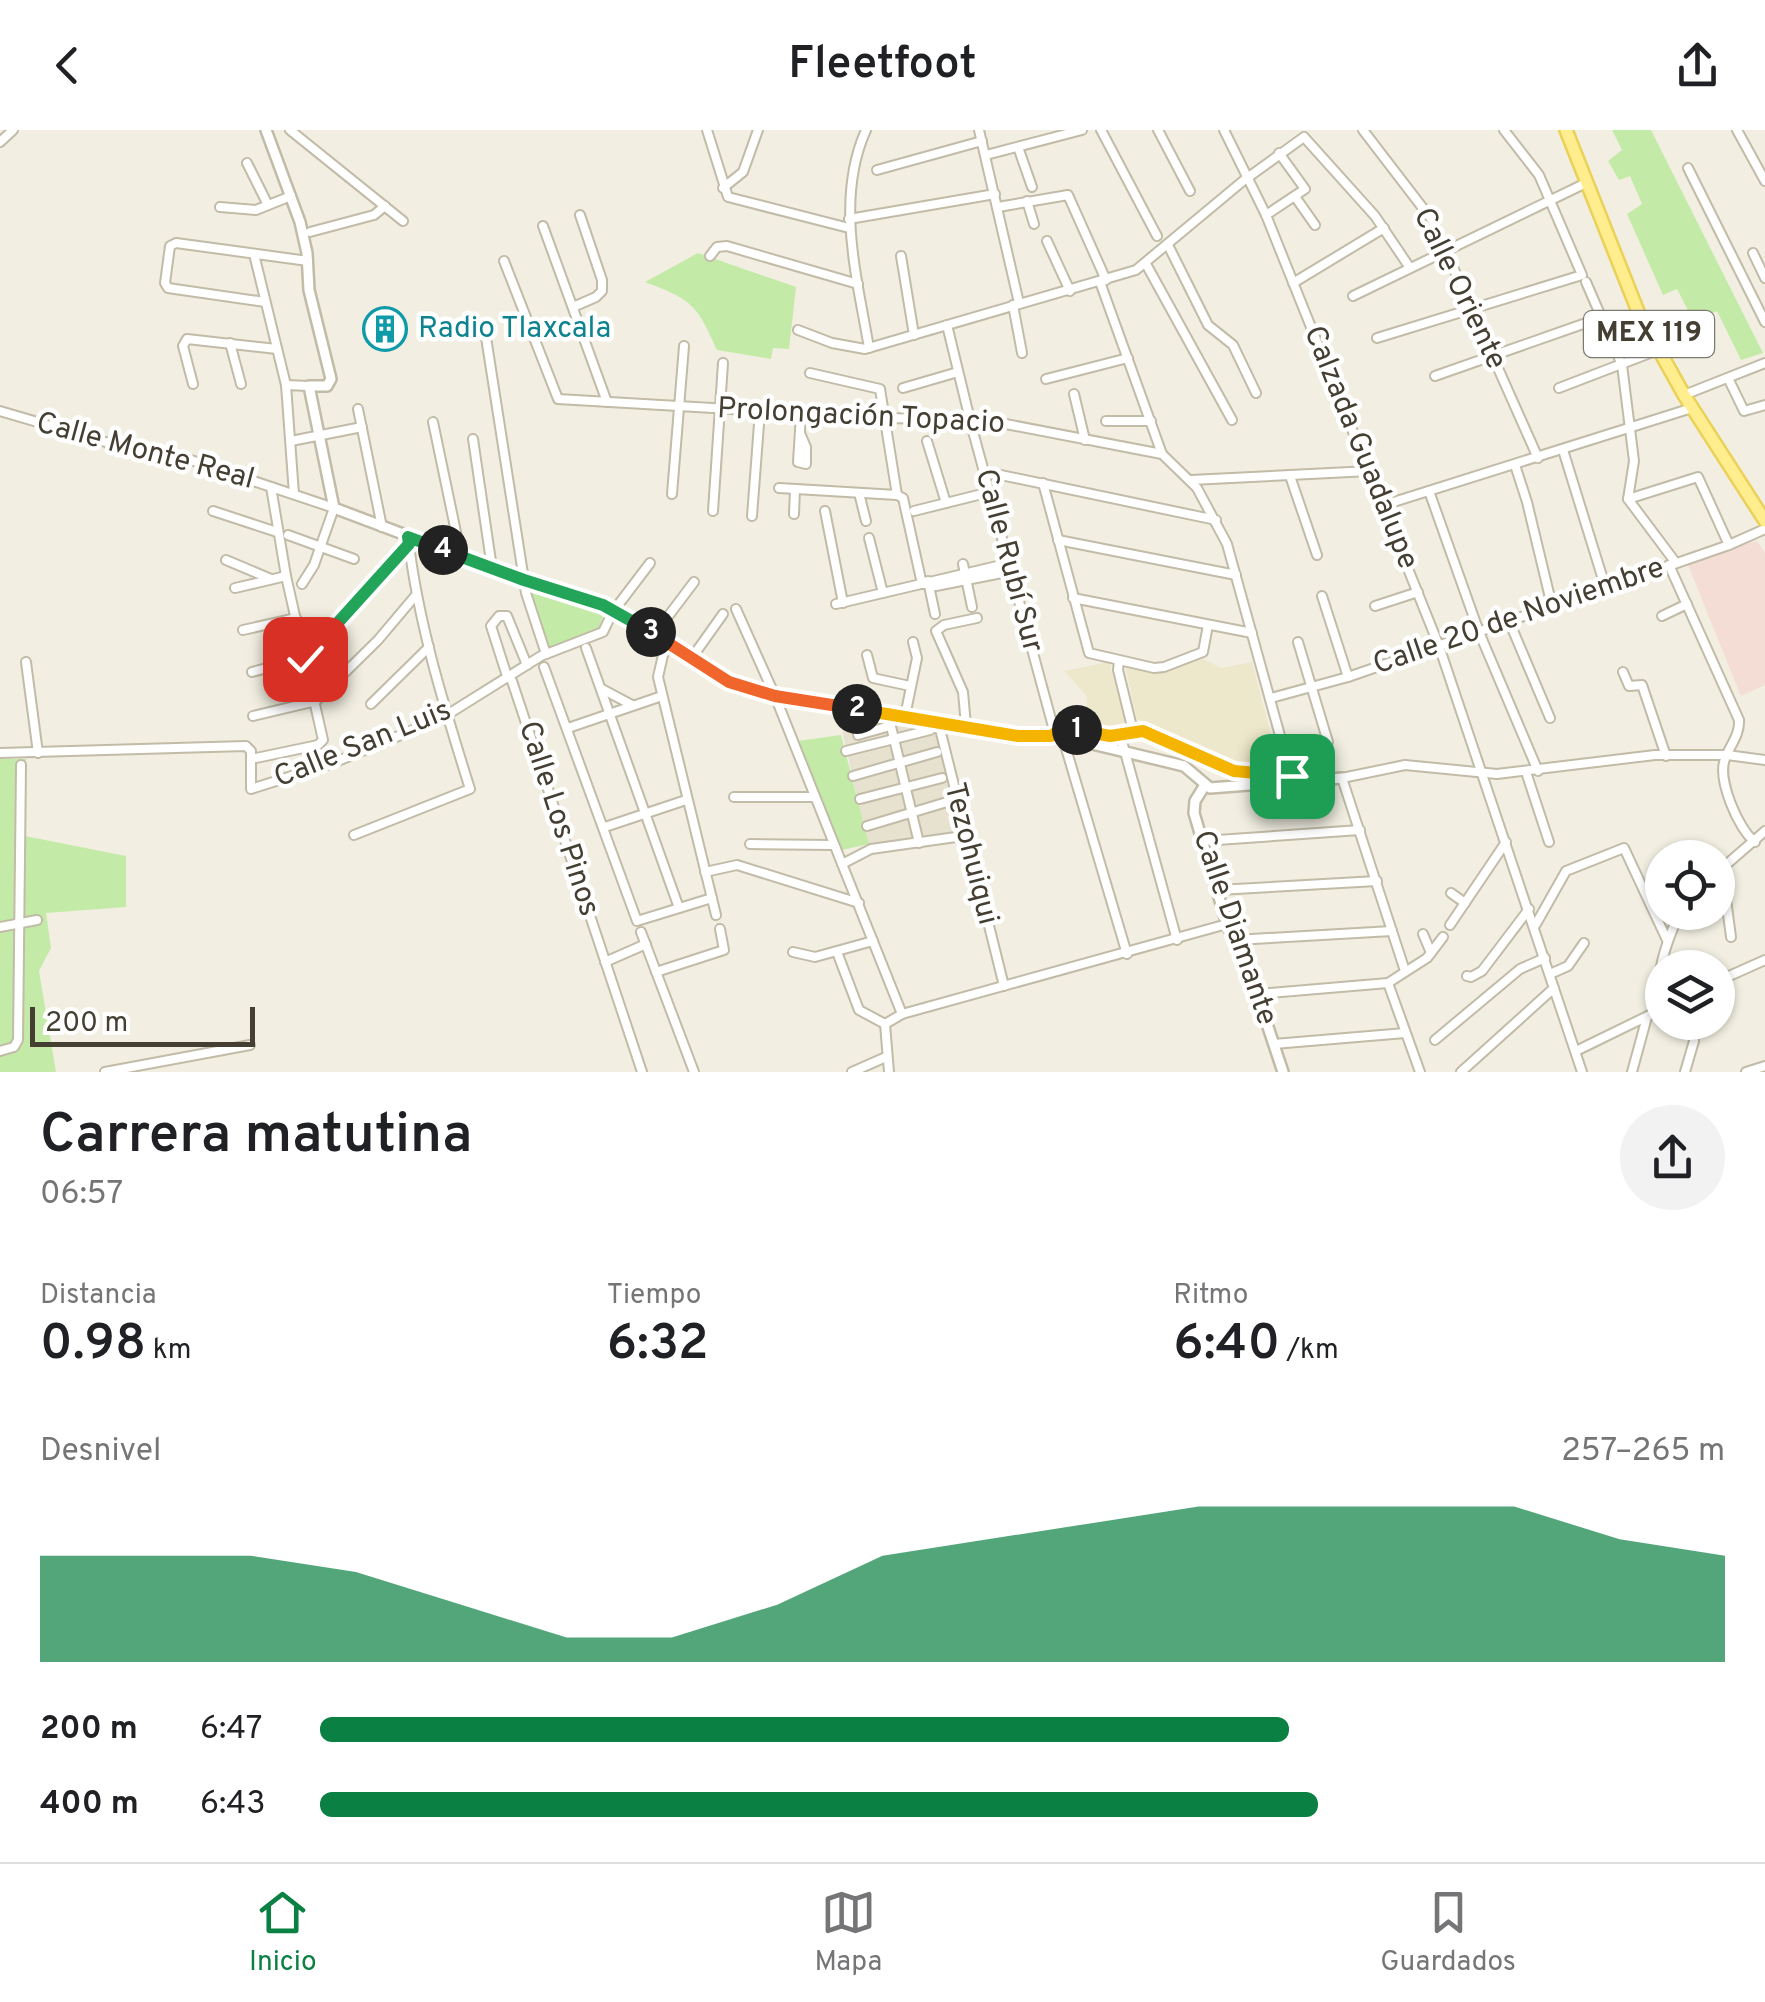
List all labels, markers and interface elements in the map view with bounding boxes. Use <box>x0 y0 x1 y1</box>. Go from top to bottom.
text: Fleetfoot <box>788 37 977 94</box>
icon: back <box>40 38 95 93</box>
icon: share <box>1670 38 1725 93</box>
street label: Calle Oriente <box>1404 202 1514 376</box>
building icon: Radio Tlaxcala <box>362 306 408 352</box>
place label: Radio Tlaxcala <box>418 311 611 348</box>
road number: MEX 119 <box>1584 311 1714 357</box>
street label: Calzada Guadalupe <box>1294 321 1426 575</box>
street label: Prolongación Topacio <box>716 391 1006 443</box>
street label: Calle Monte Real <box>32 405 258 499</box>
street label: Calle Rubí Sur <box>966 465 1050 657</box>
pin: 4 <box>418 525 468 575</box>
text: 4 <box>434 532 452 568</box>
street label: Calle 20 de Noviembre <box>1369 550 1669 684</box>
pin: 3 <box>626 607 676 657</box>
text: 3 <box>643 614 659 650</box>
pin <box>263 617 348 702</box>
icon: check <box>278 632 333 687</box>
pin: 2 <box>832 684 882 734</box>
text: 2 <box>848 691 866 727</box>
street label: Calle San Luis <box>269 693 457 797</box>
pin: 1 <box>1052 705 1102 755</box>
text: 1 <box>1071 712 1083 748</box>
street label: Calle Los Pinos <box>509 717 607 921</box>
pin <box>1250 734 1335 819</box>
icon: arrive <box>1265 749 1320 804</box>
street label: Tezohuiqui <box>935 779 1005 929</box>
street label: Calle Diamante <box>1183 826 1285 1030</box>
map controls <box>1645 840 1735 1040</box>
button: locate <box>1645 840 1735 930</box>
button: layers <box>1645 950 1735 1040</box>
scale bar <box>30 1002 255 1046</box>
text: 200 m <box>45 1006 128 1042</box>
text: Carrera matutina <box>40 1102 472 1172</box>
button: share <box>1620 1105 1725 1210</box>
text: 06:57 <box>40 1175 123 1215</box>
text: Distancia <box>40 1278 156 1314</box>
text: Tiempo <box>607 1278 701 1314</box>
text: Ritmo <box>1173 1278 1248 1314</box>
text: 0.98 <box>40 1314 146 1377</box>
text: 6:32 <box>607 1314 709 1377</box>
text: 6:40 <box>1173 1314 1280 1377</box>
text: km <box>146 1333 191 1369</box>
text: /km <box>1280 1333 1339 1369</box>
text: Desnivel <box>40 1432 161 1472</box>
text: 257–265 m <box>1561 1432 1725 1472</box>
text: 200 m <box>40 1710 138 1750</box>
text: 6:47 <box>200 1710 263 1750</box>
text: 400 m <box>40 1785 139 1825</box>
text: 6:43 <box>200 1785 265 1825</box>
tab: Inicio <box>249 1885 317 1981</box>
tab: Mapa <box>815 1885 882 1981</box>
tab: Guardados <box>1380 1885 1516 1981</box>

